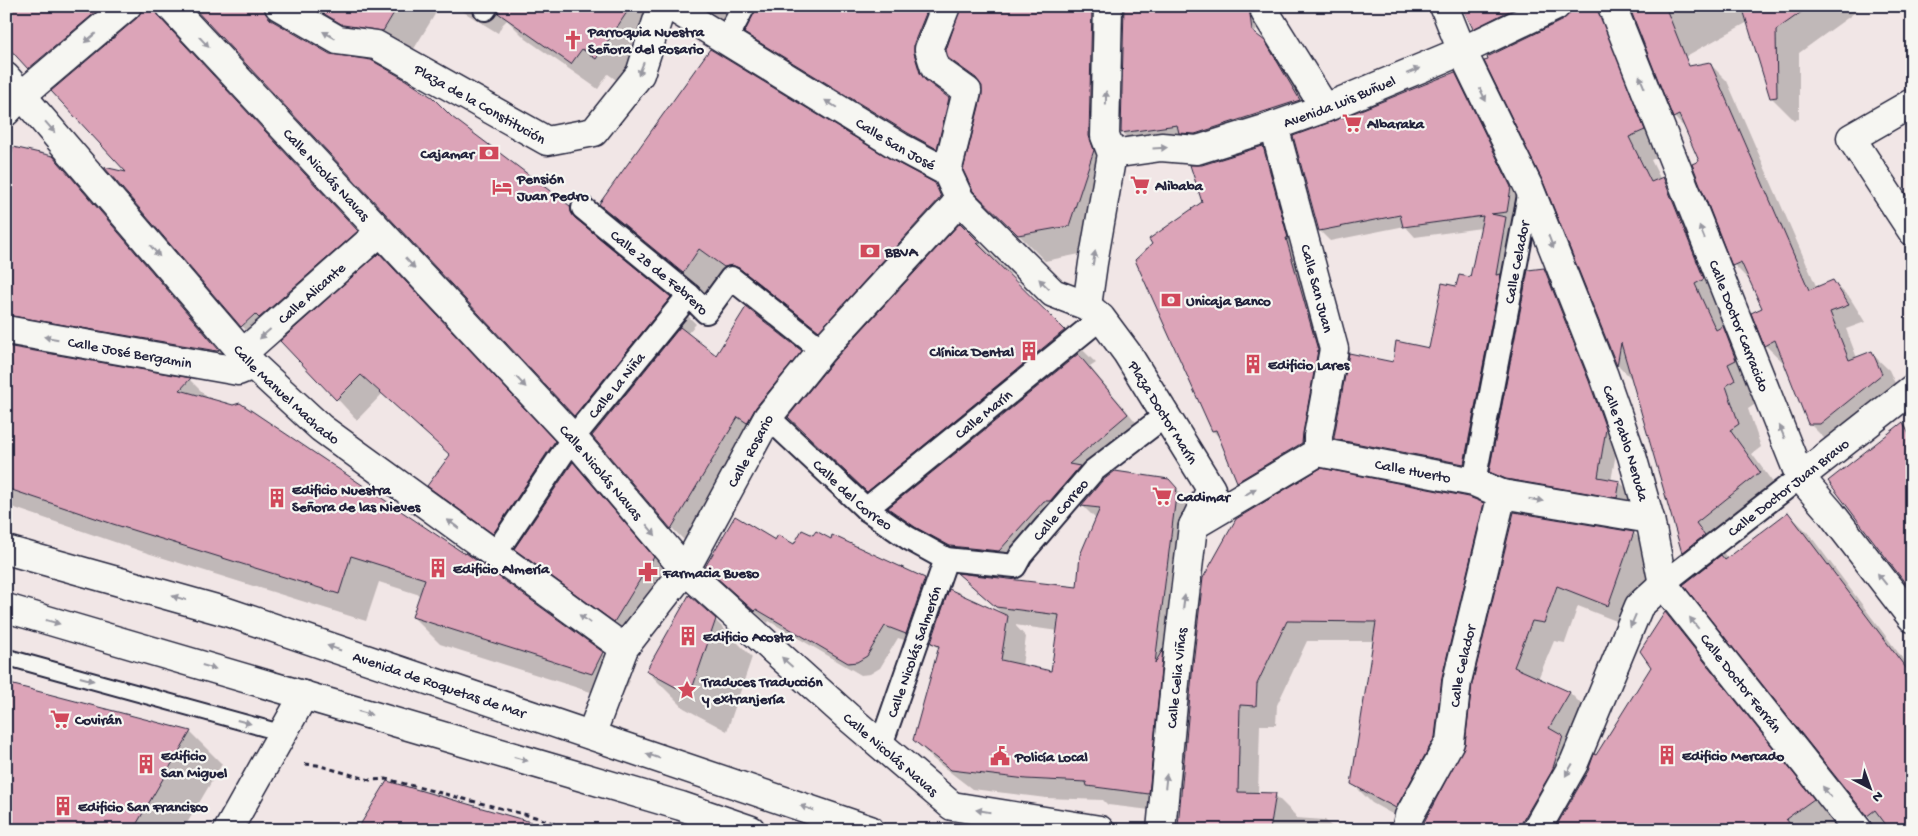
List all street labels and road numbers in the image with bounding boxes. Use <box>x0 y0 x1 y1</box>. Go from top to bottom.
street label: Plaza de la Constitución <box>409 61 548 149</box>
street label: Avenida Luis Buñuel <box>1281 73 1399 133</box>
street label: Calle San José <box>852 115 938 175</box>
street label: Calle Nicolás Navas <box>278 126 373 226</box>
street label: Calle Celador <box>1501 218 1535 305</box>
street label: Calle 28 de Febrero <box>606 227 711 320</box>
street label: Calle San Juan <box>1295 243 1336 335</box>
street label: Calle Doctor Carracido <box>1703 258 1772 395</box>
street label: Calle Alicante <box>275 259 350 329</box>
street label: Calle José Bergamin <box>66 334 193 374</box>
street label: Calle Manuel Machado <box>228 342 343 450</box>
street label: Calle La Niña <box>585 349 650 423</box>
street label: Plaza Doctor Marín <box>1123 357 1201 468</box>
street label: Calle Pablo Neruda <box>1597 383 1652 504</box>
street label: Calle Marín <box>952 387 1017 444</box>
street label: Calle Rosario <box>725 412 779 491</box>
street label: Calle Nicolás Navas <box>554 422 646 525</box>
street label: Calle Doctor Juan Bravo <box>1725 435 1854 542</box>
street label: Calle del Correo <box>808 456 895 536</box>
street label: Calle Huerto <box>1373 456 1452 488</box>
street label: Calle Correo <box>1030 476 1094 545</box>
street label: Calle Nicolás Salmerón <box>884 584 947 720</box>
street label: Calle Celador <box>1447 622 1482 708</box>
street label: Calle Celia Viñas <box>1164 626 1192 729</box>
street label: Calle Doctor Ferrán <box>1695 631 1784 737</box>
street label: Avenida de Roquetas de Mar <box>350 648 529 724</box>
street label: Calle Nicolás Navas <box>838 710 941 801</box>

